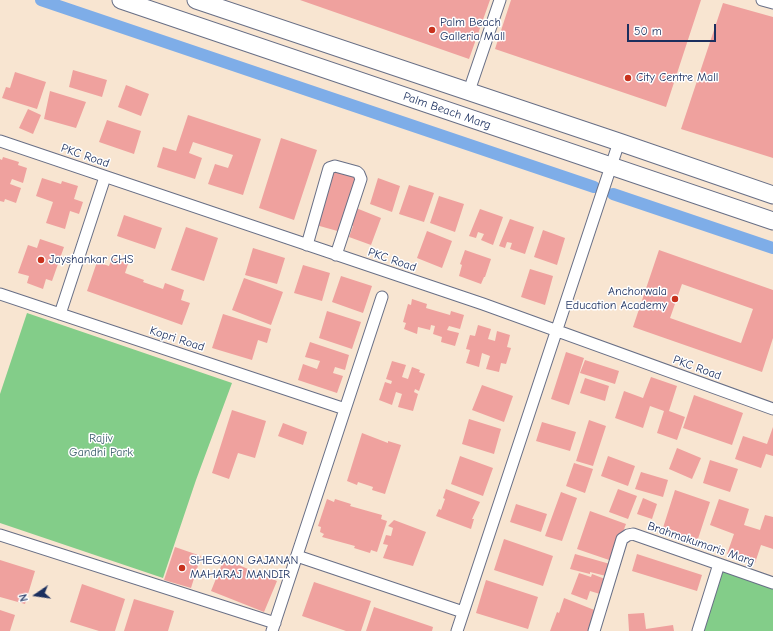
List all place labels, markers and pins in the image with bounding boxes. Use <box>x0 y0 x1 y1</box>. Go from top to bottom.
place label: Palm Beach Galleria Mall <box>440 16 505 44</box>
marker: Palm Beach Galleria Mall <box>427 25 437 35</box>
place label: City Centre Mall <box>636 71 718 85</box>
marker: City Centre Mall <box>623 73 633 83</box>
place label: Jayshankar CHS <box>49 253 133 267</box>
marker: Jayshankar CHS <box>36 255 46 265</box>
place label: Anchorwala Education Academy <box>566 285 667 313</box>
marker: Anchorwala Education Academy <box>670 294 680 304</box>
place label: SHEGAON GAJANAN MAHARAJ MANDIR <box>190 554 298 582</box>
marker: SHEGAON GAJANAN MAHARAJ MANDIR <box>177 563 187 573</box>

